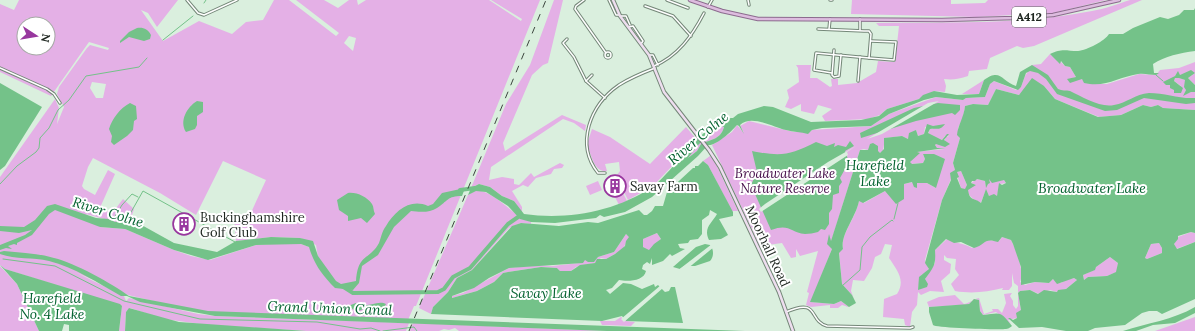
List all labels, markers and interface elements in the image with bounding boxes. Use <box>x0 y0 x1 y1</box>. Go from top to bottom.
road number: A412 <box>1012 7 1046 27</box>
north arrow <box>16 16 56 56</box>
text: N <box>38 32 54 44</box>
water label: River Colne <box>664 107 732 169</box>
water label: Harefield Lake <box>846 156 905 190</box>
park label: Broadwater Lake Nature Reserve <box>735 165 835 197</box>
building icon: Savay Farm <box>602 173 628 199</box>
place label: Savay Farm <box>630 178 698 195</box>
water label: Broadwater Lake <box>1038 179 1146 197</box>
water label: River Colne <box>70 193 146 231</box>
street label: Moorhall Road <box>741 203 794 290</box>
place label: Buckinghamshire Golf Club <box>200 209 305 241</box>
building icon: Buckinghamshire Golf Club <box>171 211 197 237</box>
water label: Savay Lake <box>510 284 582 302</box>
water label: Harefield No. 4 Lake <box>19 289 85 323</box>
water label: Grand Union Canal <box>267 297 393 319</box>

